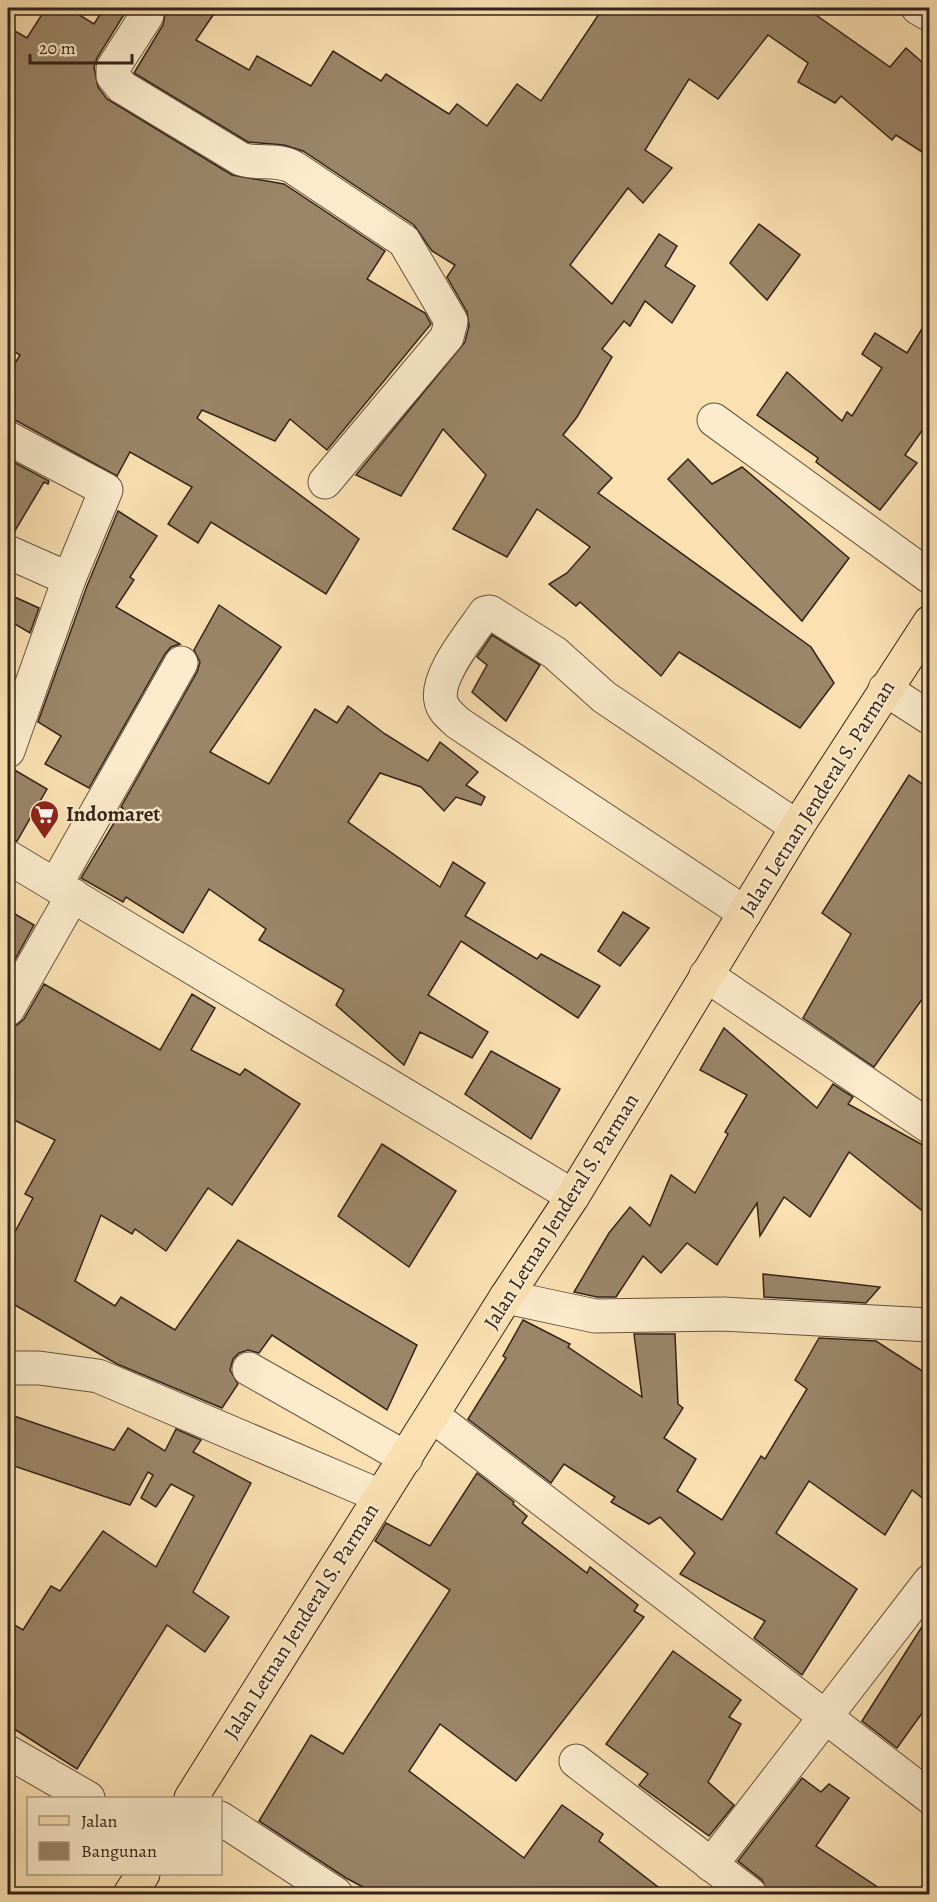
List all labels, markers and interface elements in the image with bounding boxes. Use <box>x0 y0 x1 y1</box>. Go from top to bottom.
scale bar <box>30 27 132 65</box>
text: 20 m <box>39 36 76 60</box>
street label: Jalan Letnan Jenderal S. Parman <box>733 675 901 921</box>
supermarket icon: Indomaret <box>29 798 61 840</box>
place label: Indomaret <box>66 800 160 828</box>
street label: Jalan Letnan Jenderal S. Parman <box>477 1088 645 1334</box>
street label: Jalan Letnan Jenderal S. Parman <box>217 1498 385 1744</box>
legend <box>27 1797 222 1875</box>
text: Jalan <box>81 1809 118 1833</box>
text: Bangunan <box>81 1839 157 1863</box>

